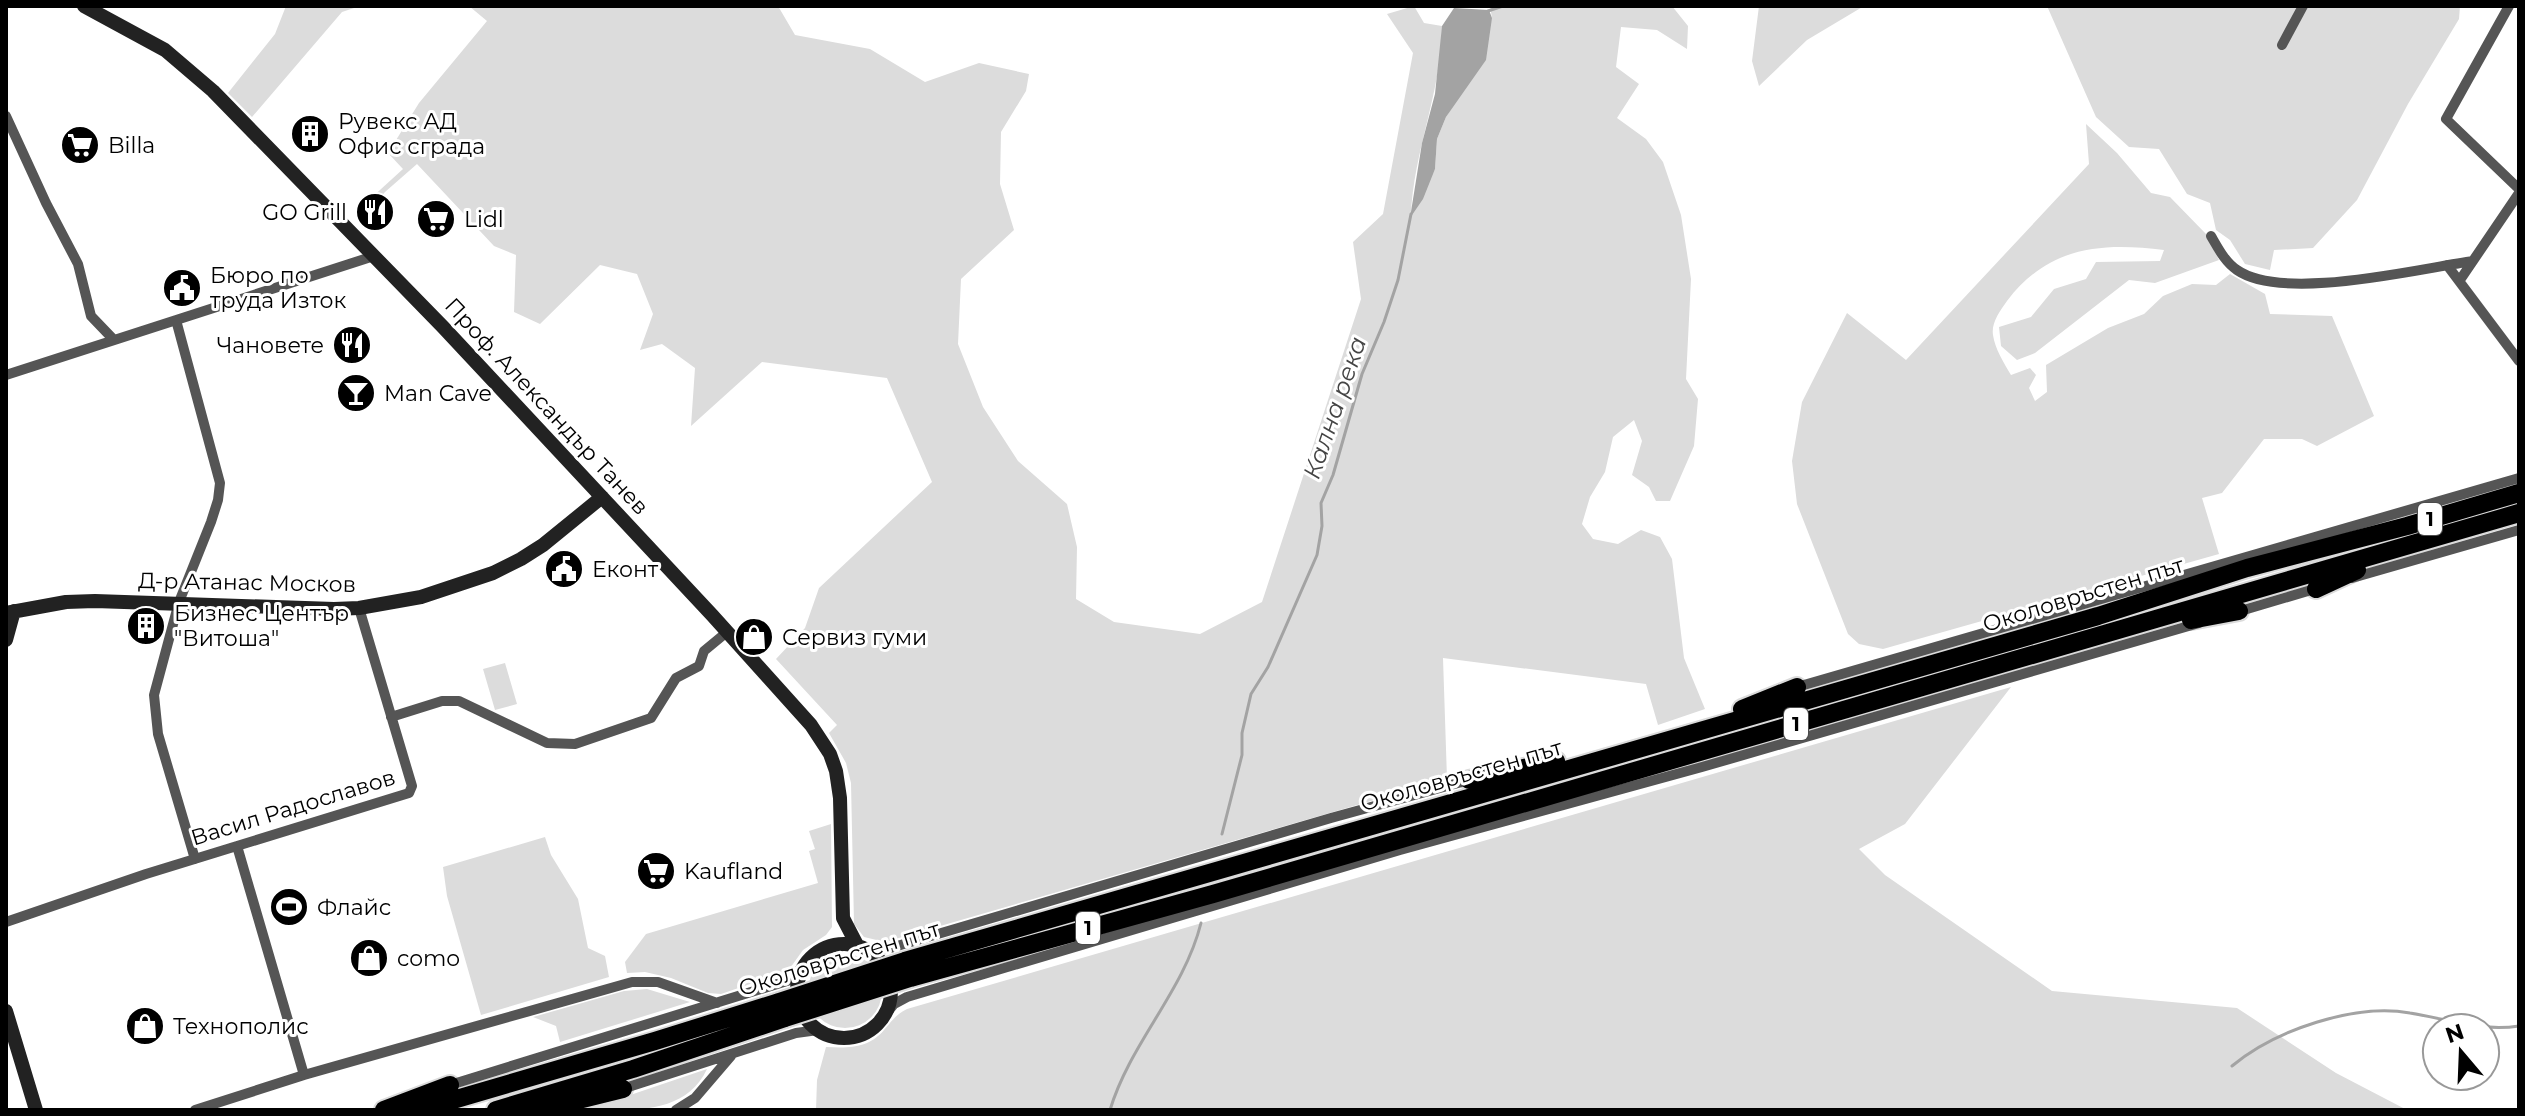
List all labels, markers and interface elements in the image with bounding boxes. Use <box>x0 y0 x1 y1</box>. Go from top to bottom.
place label: Рувекс АД Офис сграда <box>338 108 485 160</box>
building icon: Рувекс АД Офис сграда <box>289 113 331 155</box>
supermarket icon: Billa <box>59 124 101 166</box>
place label: Billa <box>108 132 155 159</box>
restaurant icon: GO Grill <box>354 191 396 233</box>
supermarket icon: Lidl <box>415 198 457 240</box>
place label: GO Grill <box>262 199 347 226</box>
place label: Lidl <box>464 206 504 233</box>
place label: Бюро по труда Изток <box>210 262 347 314</box>
public building icon: Бюро по труда Изток <box>161 267 203 309</box>
street label: Проф. Александър Танев <box>439 292 654 520</box>
restaurant icon: Чановете <box>331 324 373 366</box>
place label: Чановете <box>217 332 324 359</box>
water label: Кална река <box>1297 333 1372 483</box>
bar icon: Man Cave <box>335 372 377 414</box>
place label: Man Cave <box>384 380 492 407</box>
road number: 1 <box>2418 503 2442 535</box>
public building icon: Еконт <box>543 548 585 590</box>
street label: Околовръстен път <box>1979 551 2187 638</box>
place label: Еконт <box>592 556 659 583</box>
street label: Д-р Атанас Москов <box>138 567 356 598</box>
place label: Бизнес Център "Витоша" <box>174 600 349 652</box>
building icon: Бизнес Център "Витоша" <box>125 605 167 647</box>
shop icon: Сервиз гуми <box>733 616 775 658</box>
place label: Сервиз гуми <box>782 624 927 651</box>
road number: 1 <box>1784 708 1808 740</box>
street label: Околовръстен път <box>1357 734 1566 817</box>
street label: Васил Радославов <box>188 764 399 851</box>
supermarket icon: Kaufland <box>635 850 677 892</box>
place label: Kaufland <box>684 858 783 885</box>
sports icon: Флайс <box>268 886 310 928</box>
place label: Флайс <box>317 894 391 921</box>
road number: 1 <box>1076 912 1100 944</box>
street label: Околовръстен път <box>735 915 943 1002</box>
shop icon: como <box>348 937 390 979</box>
place label: como <box>397 945 460 972</box>
shop icon: Технополис <box>124 1005 166 1047</box>
north arrow <box>2421 1012 2501 1092</box>
place label: Технополис <box>173 1013 309 1040</box>
text: N <box>2442 1018 2467 1049</box>

